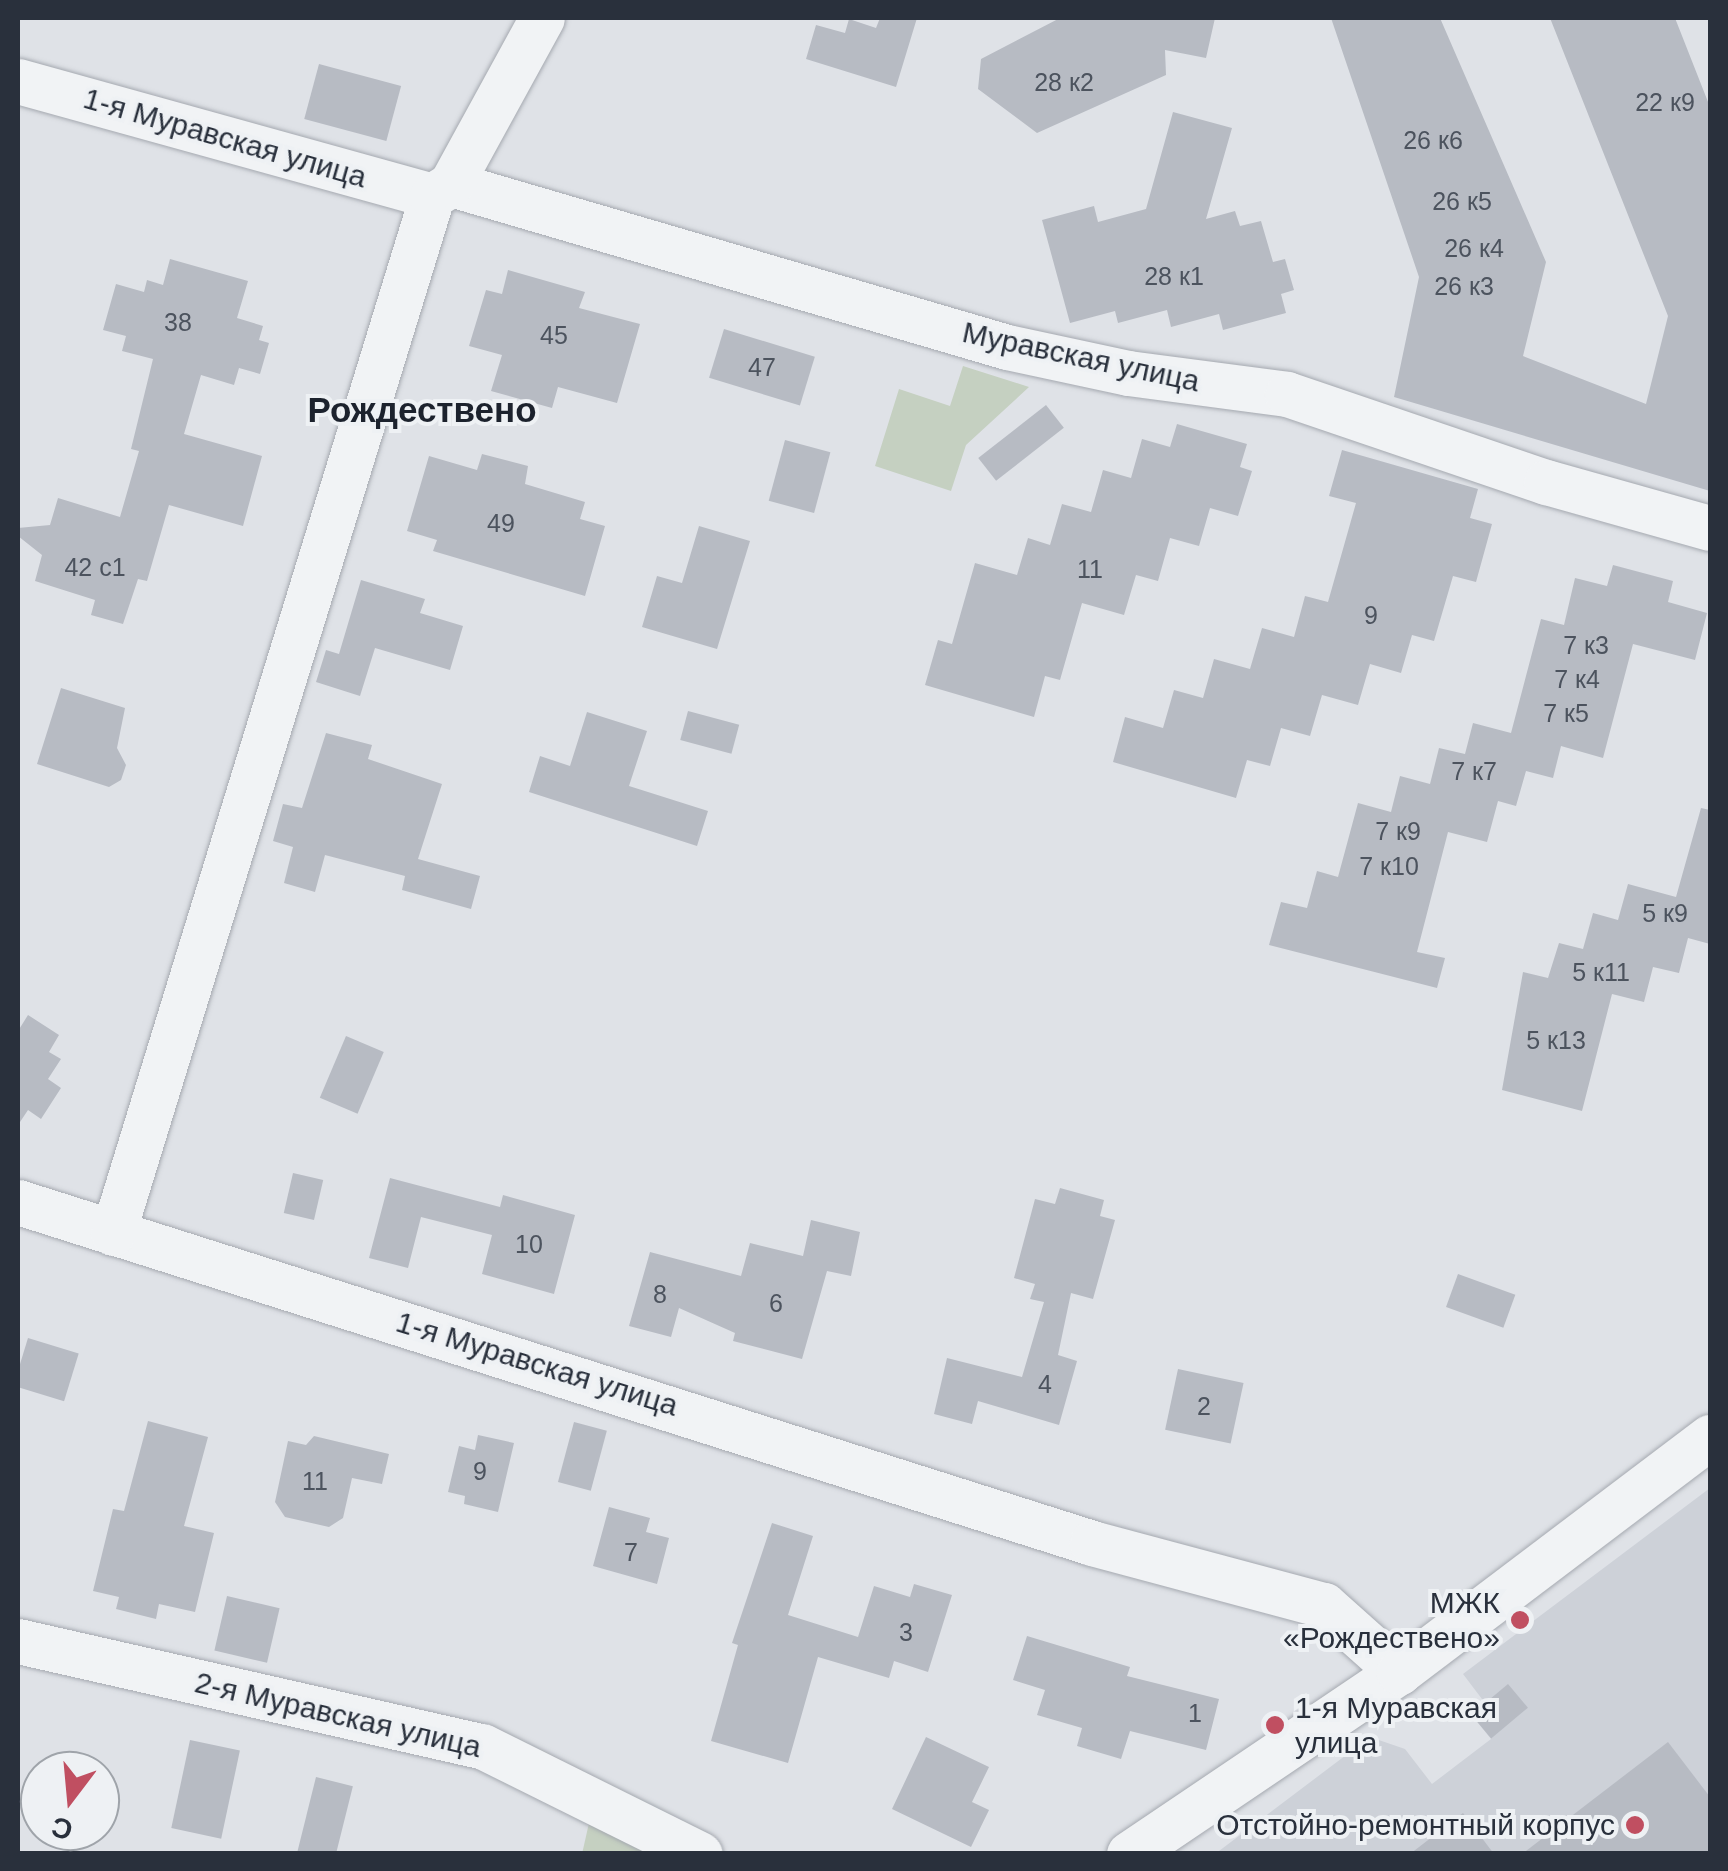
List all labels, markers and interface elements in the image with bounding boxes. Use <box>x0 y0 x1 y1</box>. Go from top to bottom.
house number: 28 к2 <box>1034 67 1094 97</box>
street label: 1-я Муравская улица <box>79 80 371 196</box>
house number: 22 к9 <box>1635 87 1695 117</box>
house number: 26 к6 <box>1403 125 1463 155</box>
house number: 26 к5 <box>1432 186 1492 216</box>
house number: 26 к4 <box>1444 233 1504 263</box>
house number: 28 к1 <box>1144 261 1204 291</box>
house number: 26 к3 <box>1434 271 1494 301</box>
house number: 38 <box>164 307 192 337</box>
street label: Муравская улица <box>959 314 1203 400</box>
house number: 45 <box>540 320 568 350</box>
house number: 47 <box>748 352 776 382</box>
district label: Рождествено <box>307 389 537 431</box>
house number: 49 <box>487 508 515 538</box>
house number: 42 с1 <box>64 552 126 582</box>
house number: 11 <box>1077 554 1103 584</box>
house number: 9 <box>1364 600 1378 630</box>
house number: 7 к3 <box>1563 630 1609 660</box>
house number: 7 к4 <box>1554 664 1600 694</box>
house number: 7 к5 <box>1543 698 1589 728</box>
house number: 7 к7 <box>1451 756 1497 786</box>
house number: 7 к9 <box>1375 816 1421 846</box>
house number: 7 к10 <box>1359 851 1419 881</box>
house number: 5 к9 <box>1642 898 1688 928</box>
house number: 5 к11 <box>1572 957 1630 987</box>
house number: 5 к13 <box>1526 1025 1586 1055</box>
house number: 10 <box>515 1229 543 1259</box>
house number: 8 <box>653 1279 667 1309</box>
house number: 6 <box>769 1288 783 1318</box>
street label: 1-я Муравская улица <box>392 1304 682 1424</box>
house number: 4 <box>1038 1369 1052 1399</box>
house number: 2 <box>1197 1391 1211 1421</box>
house number: 9 <box>473 1456 487 1486</box>
house number: 11 <box>302 1466 328 1496</box>
house number: 7 <box>624 1537 638 1567</box>
place label: МЖК «Рождествено» <box>1283 1585 1500 1656</box>
marker: МЖК «Рождествено» <box>1509 1609 1531 1631</box>
house number: 3 <box>899 1617 913 1647</box>
street label: 2-я Муравская улица <box>191 1665 485 1765</box>
place label: 1-я Муравская улица <box>1295 1690 1497 1760</box>
house number: 1 <box>1188 1698 1202 1728</box>
marker: 1-я Муравская улица <box>1264 1714 1286 1736</box>
north arrow <box>20 1751 120 1851</box>
place label: Отстойно-ремонтный корпус <box>1216 1807 1615 1843</box>
text: С <box>48 1811 76 1846</box>
marker: Отстойно-ремонтный корпус <box>1624 1814 1646 1836</box>

